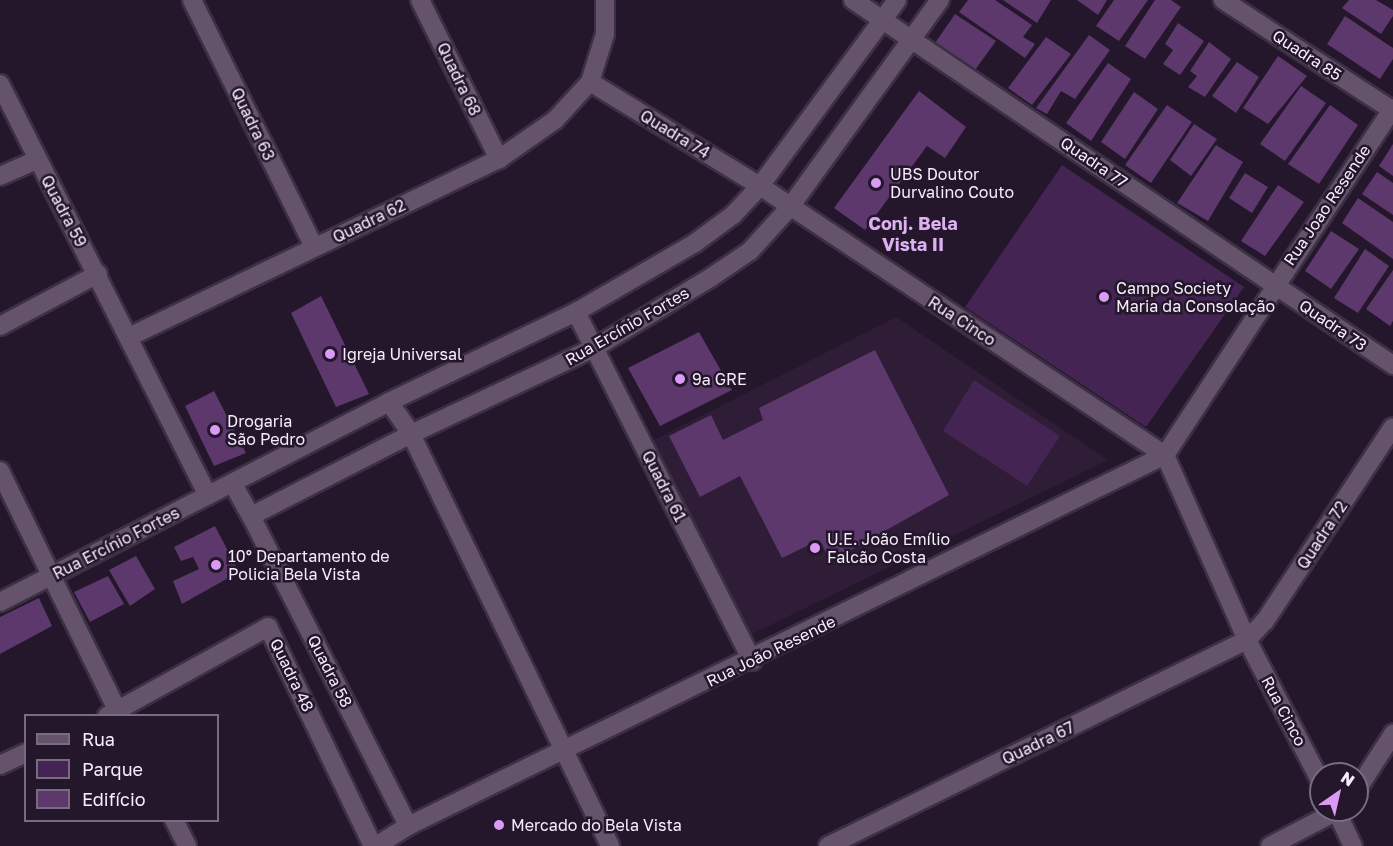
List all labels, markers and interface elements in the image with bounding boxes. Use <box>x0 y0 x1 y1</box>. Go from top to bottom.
street label: Quadra 85 <box>1269 26 1345 84</box>
street label: Quadra 68 <box>433 39 485 119</box>
street label: Quadra 63 <box>227 84 279 164</box>
street label: Quadra 74 <box>637 106 713 162</box>
street label: Quadra 77 <box>1057 133 1131 191</box>
street label: Rua Joao Resende <box>1280 141 1374 269</box>
place label: UBS Doutor Durvalino Couto <box>890 164 1014 202</box>
street label: Quadra 59 <box>37 172 91 250</box>
marker: UBS Doutor Durvalino Couto <box>867 174 885 192</box>
street label: Quadra 62 <box>330 195 408 247</box>
district label: Conj. Bela Vista II <box>868 213 958 256</box>
place label: Campo Society Maria da Consolação <box>1116 278 1275 316</box>
street label: Rua Ercínio Fortes <box>562 283 692 369</box>
marker: Campo Society Maria da Consolação <box>1097 290 1111 304</box>
street label: Rua Cinco <box>925 292 999 350</box>
street label: Quadra 73 <box>1296 295 1370 355</box>
place label: Igreja Universal <box>342 344 462 364</box>
marker: Igreja Universal <box>323 347 337 361</box>
place label: 9ª GRE <box>692 369 747 389</box>
marker: 9ª GRE <box>673 372 687 386</box>
place label: Drogaria São Pedro <box>227 411 305 449</box>
marker: Drogaria São Pedro <box>208 423 222 437</box>
street label: Quadra 61 <box>638 447 690 525</box>
street label: Quadra 72 <box>1293 497 1351 573</box>
street label: Rua Ercínio Fortes <box>49 503 183 583</box>
place label: U.E. João Emílio Falcão Costa <box>827 529 950 567</box>
marker: U.E. João Emílio Falcão Costa <box>808 541 822 555</box>
place label: 10° Departamento de Policia Bela Vista <box>228 546 390 584</box>
marker: 10° Departamento de Policia Bela Vista <box>209 558 223 572</box>
street label: Rua João Resende <box>703 611 839 691</box>
street label: Quadra 58 <box>304 632 356 710</box>
street label: Quadra 48 <box>266 635 318 715</box>
street label: Rua Cinco <box>1258 673 1310 749</box>
legend <box>24 714 219 822</box>
street label: Quadra 67 <box>999 717 1077 769</box>
text: Rua <box>82 728 115 750</box>
text: Parque <box>82 758 143 780</box>
north arrow <box>1309 762 1369 822</box>
text: N <box>1337 767 1359 790</box>
text: Edifício <box>82 788 146 810</box>
place label: Mercado do Bela Vista <box>511 815 682 835</box>
marker: Mercado do Bela Vista <box>492 818 506 832</box>

